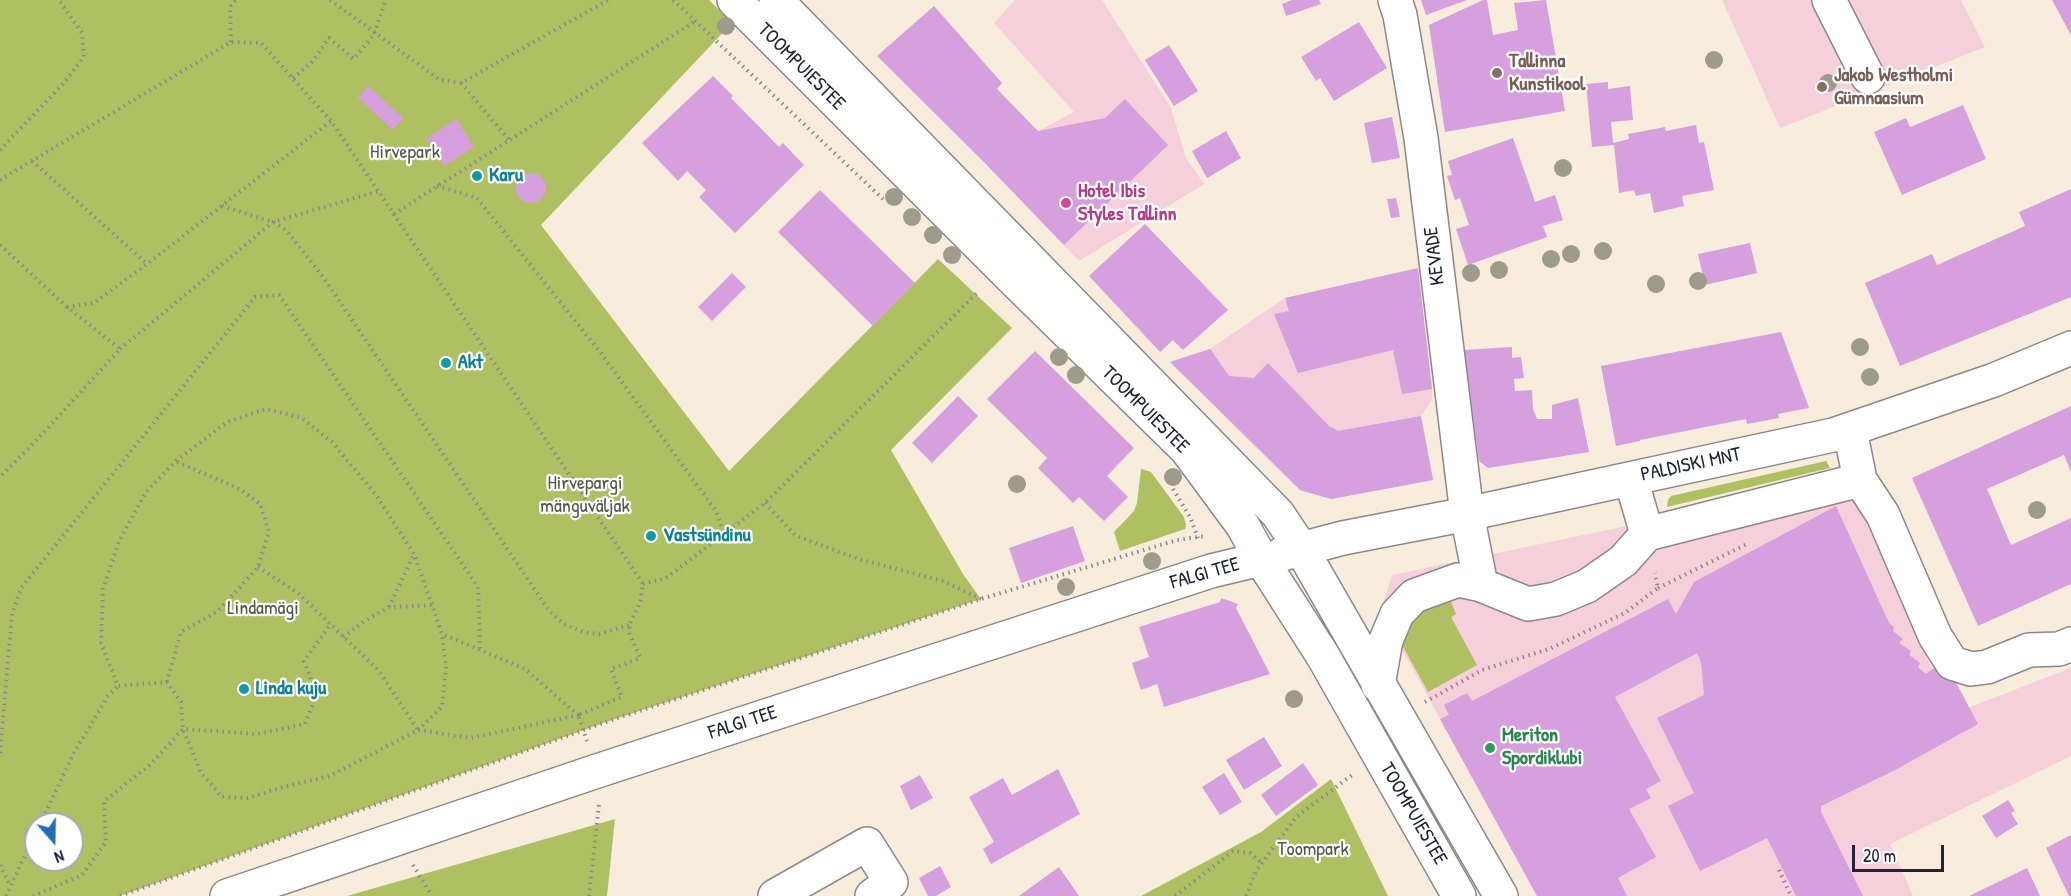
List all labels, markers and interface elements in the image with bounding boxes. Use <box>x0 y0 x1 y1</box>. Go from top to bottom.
street label: TOOMPUIESTEE <box>752 18 850 116</box>
place label: Tallinna Kunstikool <box>1509 50 1585 97</box>
place label: Jakob Westholmi Gümnaasium <box>1834 64 1953 111</box>
marker: Tallinna Kunstikool <box>1490 66 1504 80</box>
marker: Jakob Westholmi Gümnaasium <box>1815 80 1829 94</box>
park label: Hirvepark <box>370 141 440 165</box>
place label: Karu <box>489 164 523 188</box>
marker: Karu <box>470 169 484 183</box>
place label: Hotel Ibis Styles Tallinn <box>1078 180 1176 227</box>
marker: Hotel Ibis Styles Tallinn <box>1059 196 1073 210</box>
street label: KEVADE <box>1420 225 1450 287</box>
place label: Akt <box>458 351 483 375</box>
marker: Akt <box>439 356 453 370</box>
street label: TOOMPUIESTEE <box>1096 361 1194 459</box>
street label: PALDISKI MNT <box>1639 443 1743 487</box>
park label: Hirvepargi mänguväljak <box>540 472 630 519</box>
place label: Vastsündinu <box>663 524 751 548</box>
marker: Vastsündinu <box>644 529 658 543</box>
street label: FALGI TEE <box>1168 553 1242 595</box>
park label: Lindamägi <box>227 597 299 621</box>
place label: Linda kuju <box>256 677 326 701</box>
marker: Linda kuju <box>237 682 251 696</box>
street label: FALGI TEE <box>706 701 780 745</box>
place label: Meriton Spordiklubi <box>1502 724 1582 771</box>
marker: Meriton Spordiklubi <box>1483 741 1497 755</box>
street label: TOOMPUIESTEE <box>1374 759 1452 869</box>
north arrow <box>24 812 84 872</box>
scale bar <box>1855 833 1946 871</box>
park label: Toompark <box>1277 838 1349 862</box>
text: 20 m <box>1863 843 1896 868</box>
text: N <box>52 845 67 869</box>

